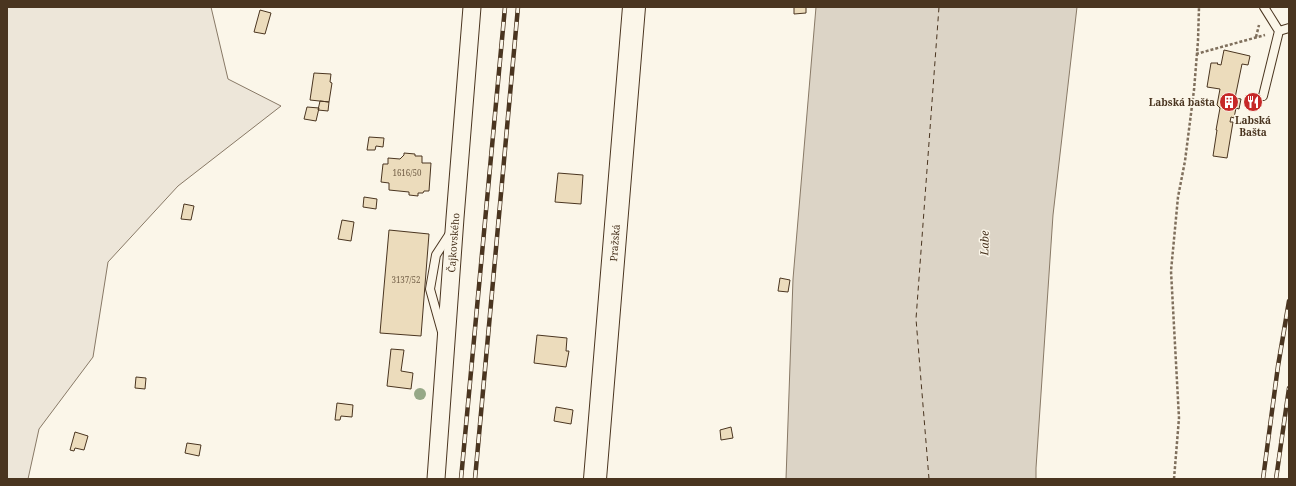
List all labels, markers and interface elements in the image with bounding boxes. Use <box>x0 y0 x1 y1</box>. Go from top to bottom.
building icon: Labská bašta <box>1218 91 1240 113</box>
restaurant icon: Labská Bašta <box>1242 91 1264 113</box>
place label: Labská bašta <box>1149 95 1215 109</box>
place label: Labská Bašta <box>1235 113 1271 139</box>
house number: 1616/50 <box>392 167 422 178</box>
street label: Čajkovského <box>444 212 462 273</box>
street label: Pražská <box>606 223 623 262</box>
water label: Labe <box>976 230 992 257</box>
house number: 3137/52 <box>391 274 421 285</box>

